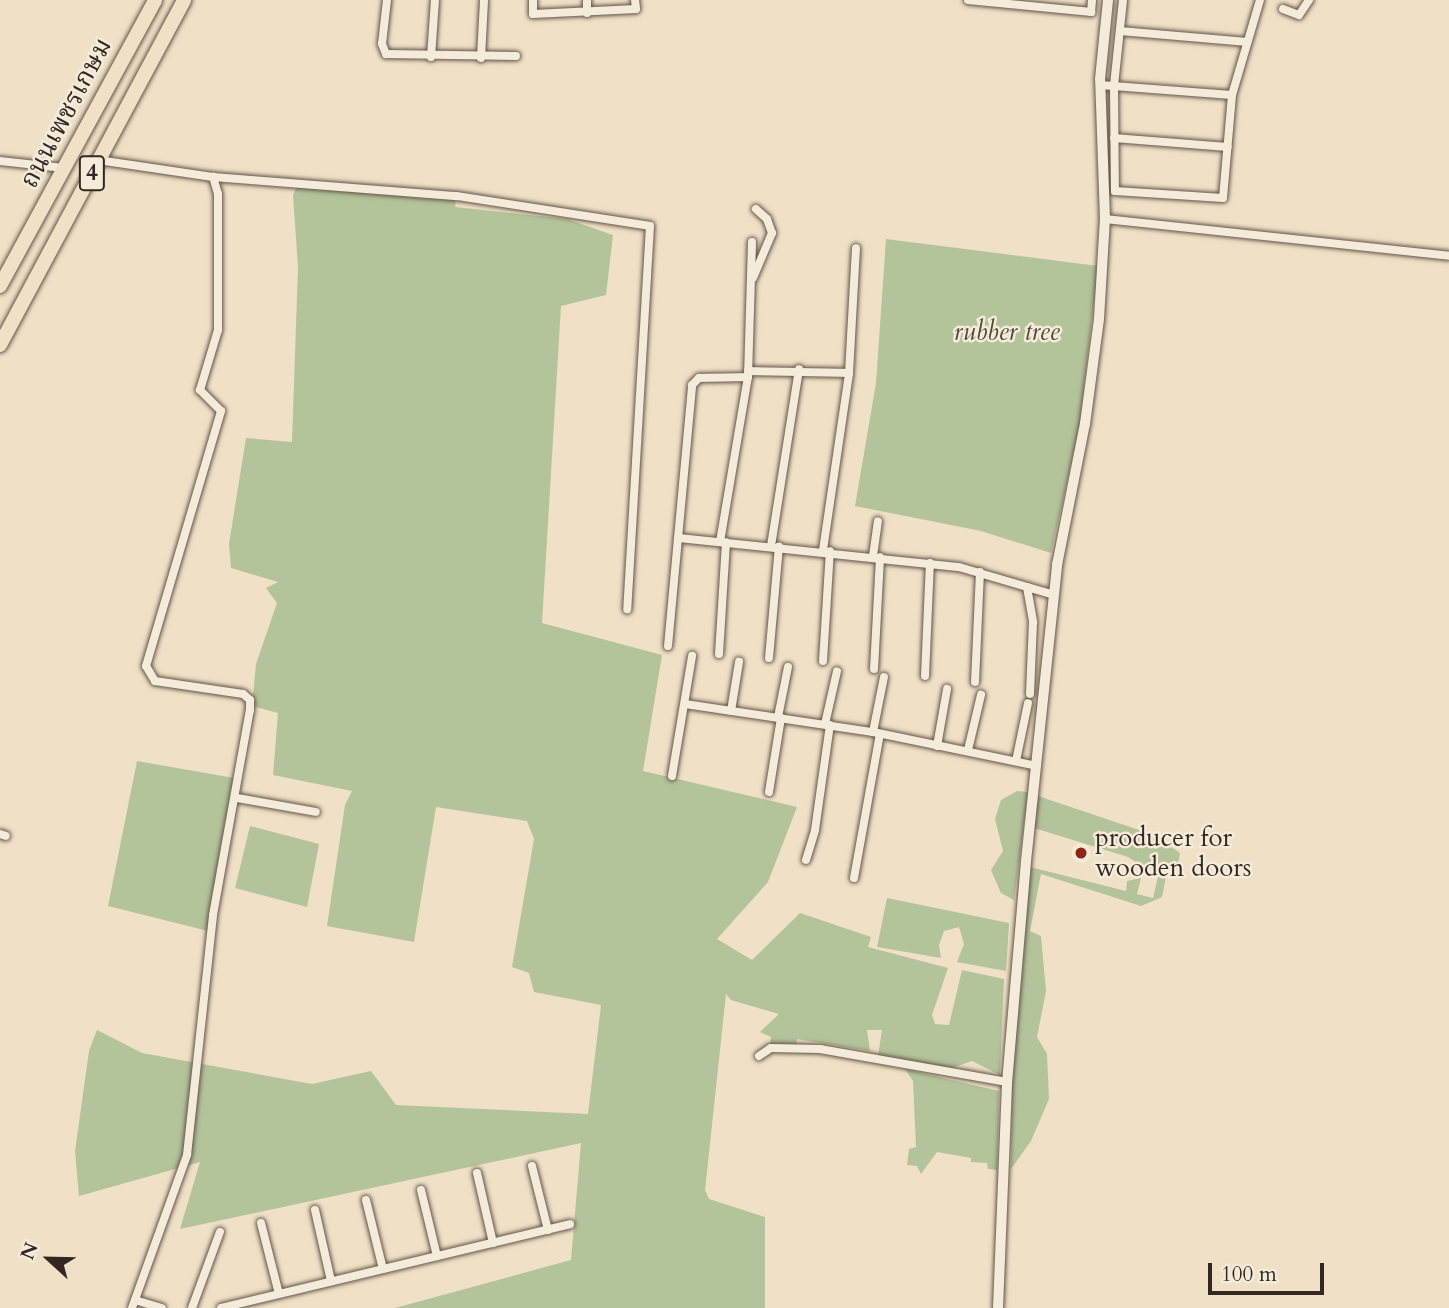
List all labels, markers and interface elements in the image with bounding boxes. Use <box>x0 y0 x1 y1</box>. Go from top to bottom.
street label: ถนนเพชรเกษม <box>13 33 119 193</box>
road number: 4 <box>78 153 106 194</box>
park label: rubber tree <box>954 316 1060 348</box>
place label: producer for wooden doors <box>1095 822 1251 884</box>
marker: producer for wooden doors <box>1073 845 1089 861</box>
north arrow <box>14 1224 84 1294</box>
text: N <box>14 1239 45 1264</box>
scale bar <box>1211 1248 1326 1292</box>
text: 100 m <box>1221 1260 1277 1289</box>

